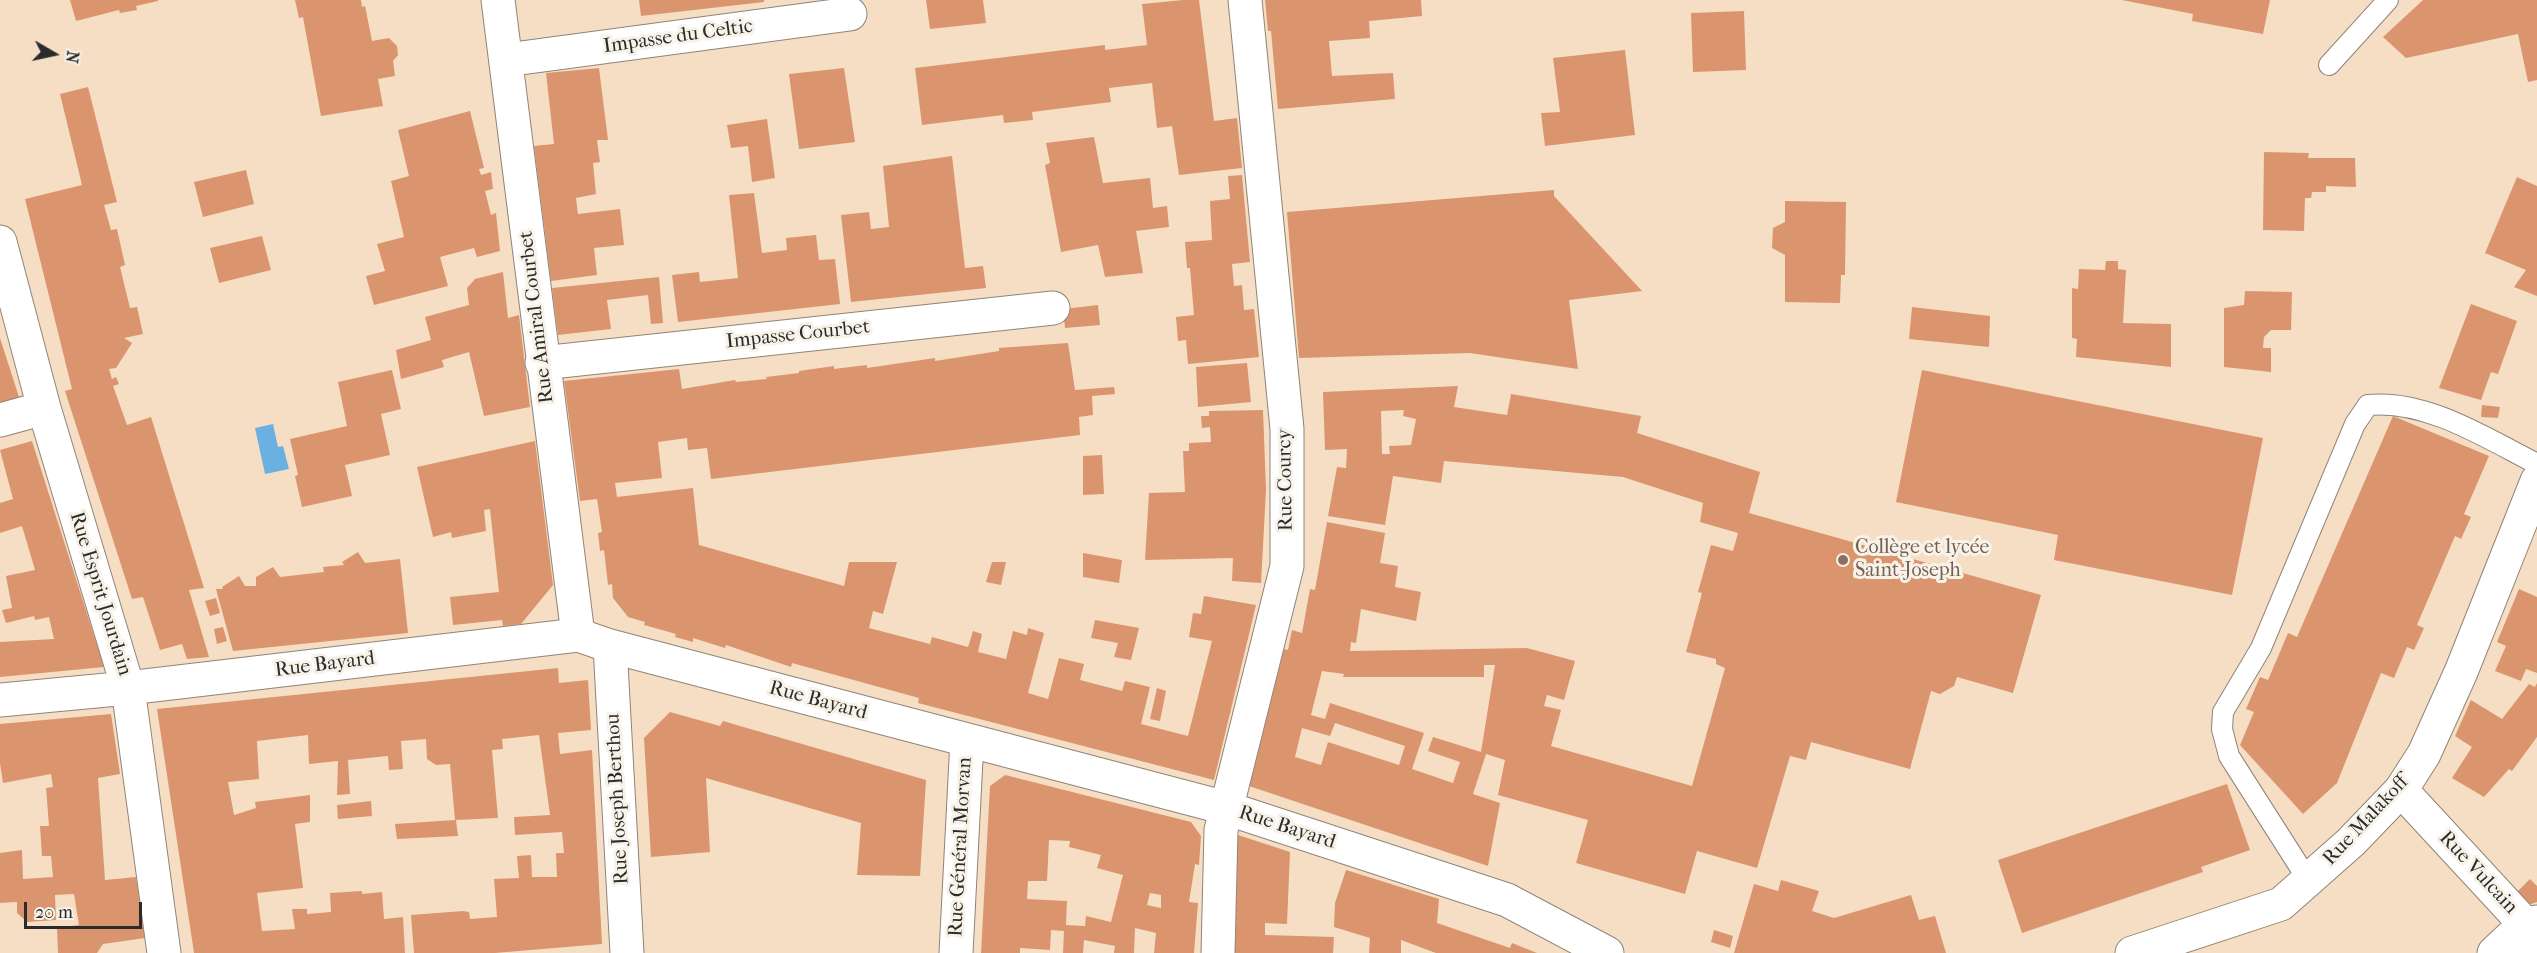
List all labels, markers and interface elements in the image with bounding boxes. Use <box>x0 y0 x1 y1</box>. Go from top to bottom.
street label: Impasse du Celtic <box>602 15 754 59</box>
north arrow <box>24 24 84 84</box>
text: N <box>62 49 83 64</box>
street label: Rue Amiral Courbet <box>515 229 559 405</box>
street label: Impasse Courbet <box>725 316 871 354</box>
street label: Rue Courcy <box>1273 429 1299 531</box>
street label: Rue Esprit Jourdain <box>64 509 136 679</box>
place label: Collège et lycée Saint-Joseph <box>1855 536 1989 583</box>
marker: Collège et lycée Saint-Joseph <box>1836 553 1850 567</box>
street label: Rue Bayard <box>274 647 376 683</box>
street label: Rue Bayard <box>766 676 870 726</box>
street label: Rue Joseph Berthou <box>602 713 634 885</box>
street label: Rue Général Morvan <box>944 757 978 937</box>
street label: Rue Malakoff <box>2318 771 2414 871</box>
street label: Rue Bayard <box>1236 801 1338 855</box>
street label: Rue Vulcain <box>2434 827 2522 919</box>
scale bar <box>27 890 146 928</box>
text: 20 m <box>35 902 73 923</box>

